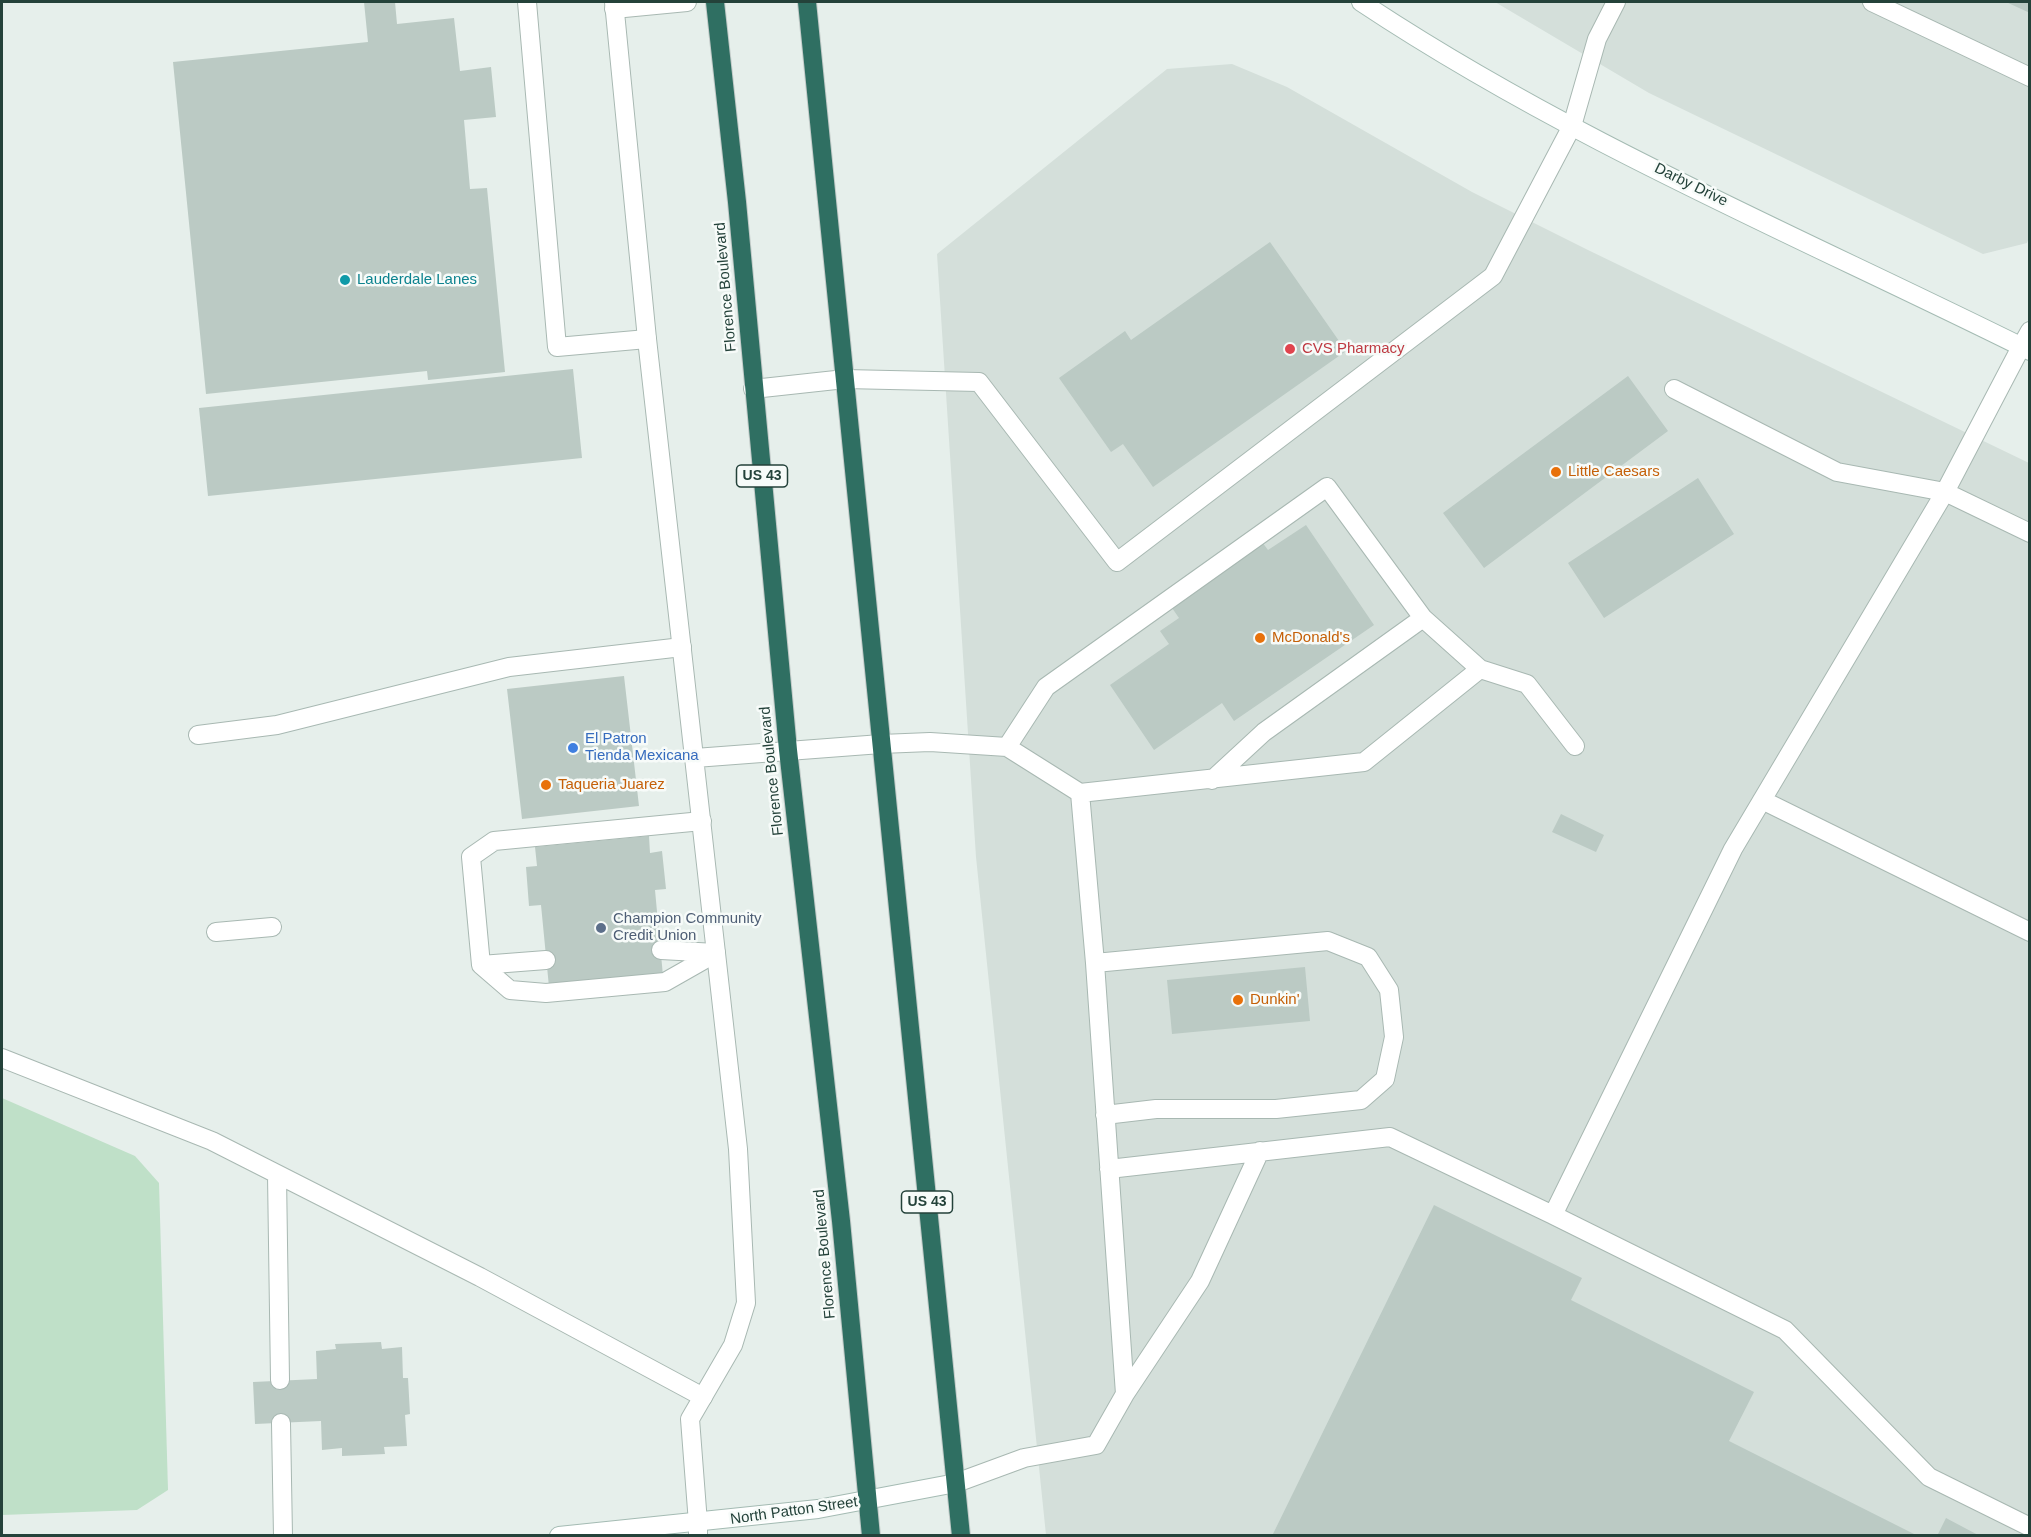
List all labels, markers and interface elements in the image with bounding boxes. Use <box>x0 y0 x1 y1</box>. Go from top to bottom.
street label: Darby Drive <box>1651 160 1731 210</box>
street label: Florence Boulevard <box>711 221 741 353</box>
place label: Lauderdale Lanes <box>357 271 477 289</box>
marker: Lauderdale Lanes <box>338 273 352 287</box>
place label: CVS Pharmacy <box>1302 340 1405 358</box>
marker: CVS Pharmacy <box>1283 342 1297 356</box>
place label: Little Caesars <box>1568 463 1660 481</box>
road number: US 43 <box>736 465 788 487</box>
marker: Little Caesars <box>1549 465 1563 479</box>
place label: McDonald's <box>1272 629 1350 647</box>
marker: McDonald's <box>1253 631 1267 645</box>
street label: Florence Boulevard <box>756 705 788 837</box>
place label: El Patron Tienda Mexicana <box>585 730 699 765</box>
marker: El Patron Tienda Mexicana <box>566 741 580 755</box>
place label: Taqueria Juarez <box>558 776 665 794</box>
marker: Taqueria Juarez <box>539 778 553 792</box>
place label: Champion Community Credit Union <box>613 910 761 945</box>
marker: Champion Community Credit Union <box>594 921 608 935</box>
place label: Dunkin' <box>1250 991 1300 1009</box>
marker: Dunkin' <box>1231 993 1245 1007</box>
street label: Florence Boulevard <box>810 1188 840 1320</box>
road number: US 43 <box>902 1191 952 1213</box>
street label: North Patton Street <box>729 1493 859 1529</box>

